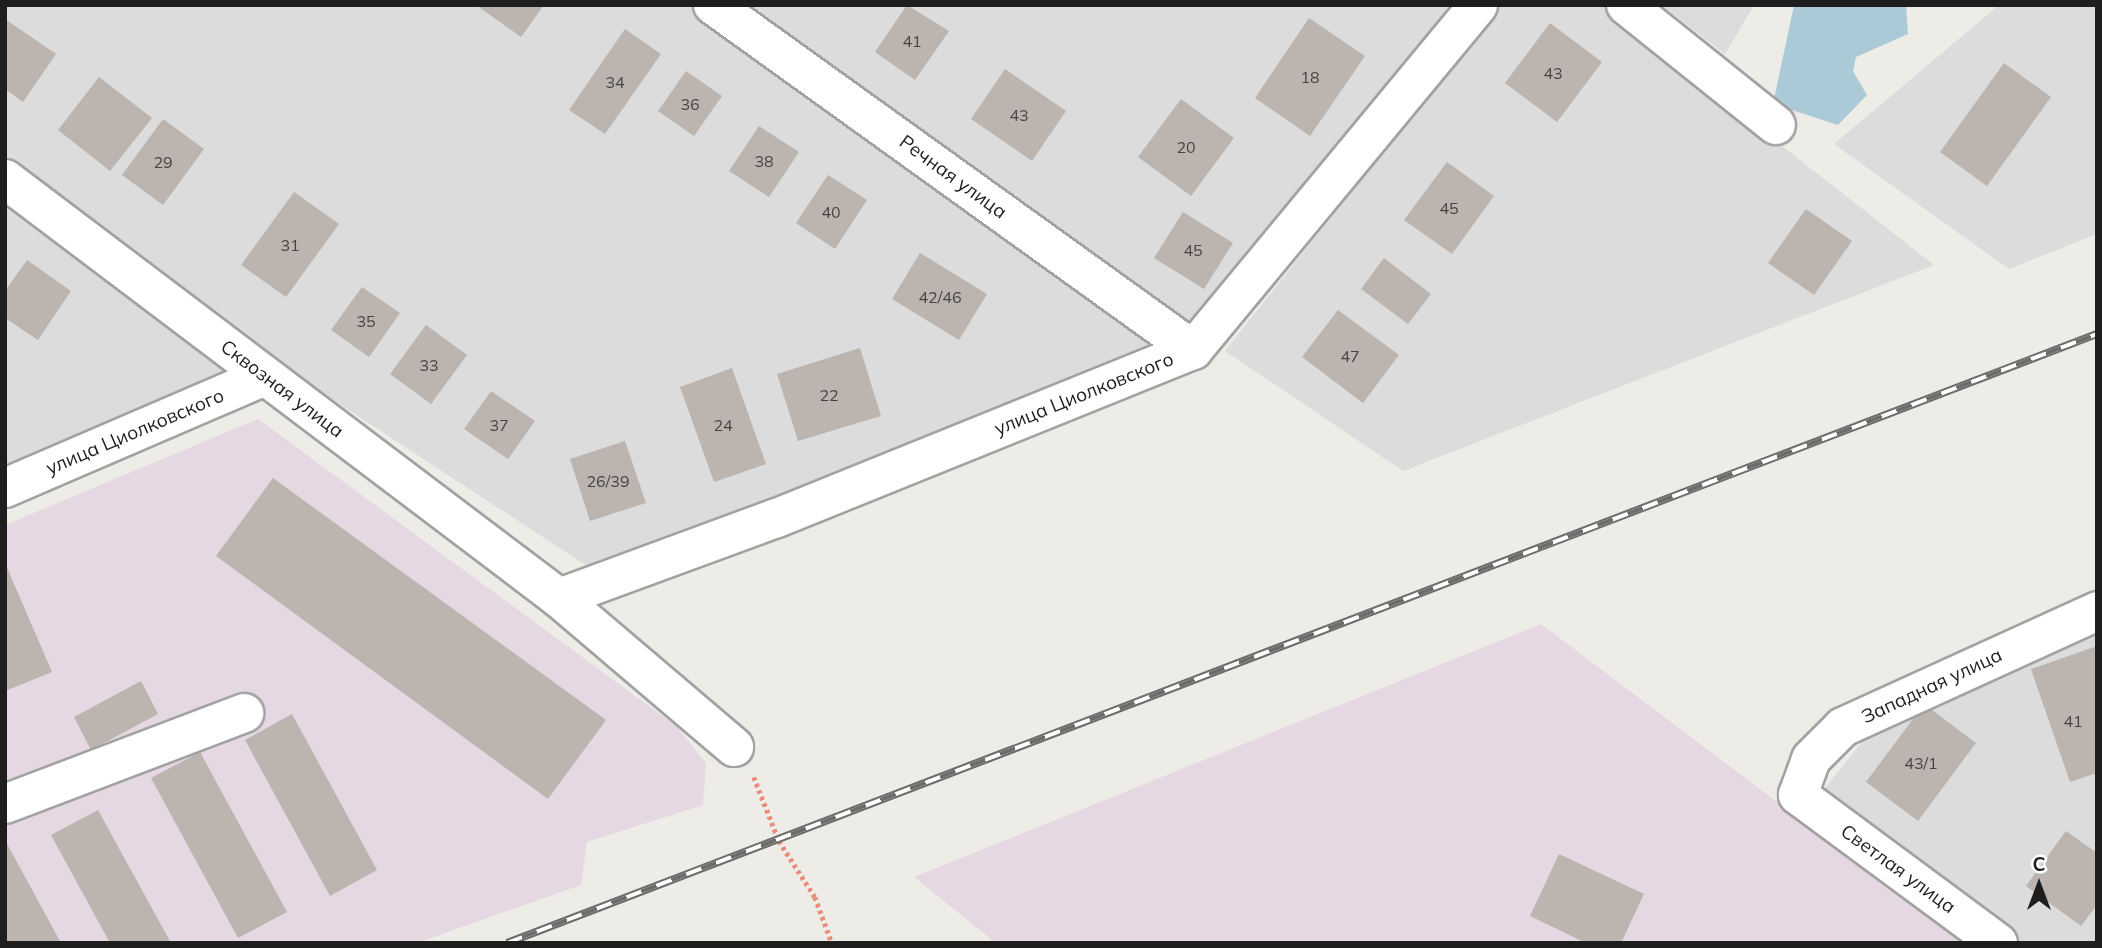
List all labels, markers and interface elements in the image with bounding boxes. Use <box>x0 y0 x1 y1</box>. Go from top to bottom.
house number: 41 <box>902 31 922 51</box>
house number: 43 <box>1543 63 1563 83</box>
house number: 18 <box>1300 67 1320 87</box>
house number: 34 <box>605 72 625 92</box>
house number: 36 <box>680 94 700 114</box>
house number: 43 <box>1009 105 1029 125</box>
street label: Речная улица <box>895 130 1011 224</box>
house number: 20 <box>1176 137 1196 157</box>
house number: 38 <box>754 151 774 171</box>
house number: 29 <box>153 152 173 172</box>
house number: 45 <box>1439 198 1459 218</box>
house number: 40 <box>821 202 841 222</box>
house number: 31 <box>280 235 300 255</box>
house number: 45 <box>1183 240 1203 260</box>
house number: 42/46 <box>919 287 961 307</box>
house number: 35 <box>356 311 376 331</box>
street label: Сквозная улица <box>216 335 348 443</box>
house number: 47 <box>1340 346 1360 366</box>
street label: улица Циолковского <box>991 348 1177 440</box>
house number: 33 <box>419 355 439 375</box>
street label: улица Циолковского <box>43 384 227 480</box>
house number: 22 <box>819 385 839 405</box>
house number: 37 <box>489 415 509 435</box>
house number: 24 <box>713 415 733 435</box>
house number: 26/39 <box>587 471 629 491</box>
street label: Западная улица <box>1858 644 2006 728</box>
house number: 41 <box>2063 711 2083 731</box>
house number: 43/1 <box>1904 753 1938 773</box>
street label: Светлая улица <box>1836 820 1960 918</box>
north arrow <box>2004 850 2074 920</box>
text: С <box>2032 852 2046 876</box>

